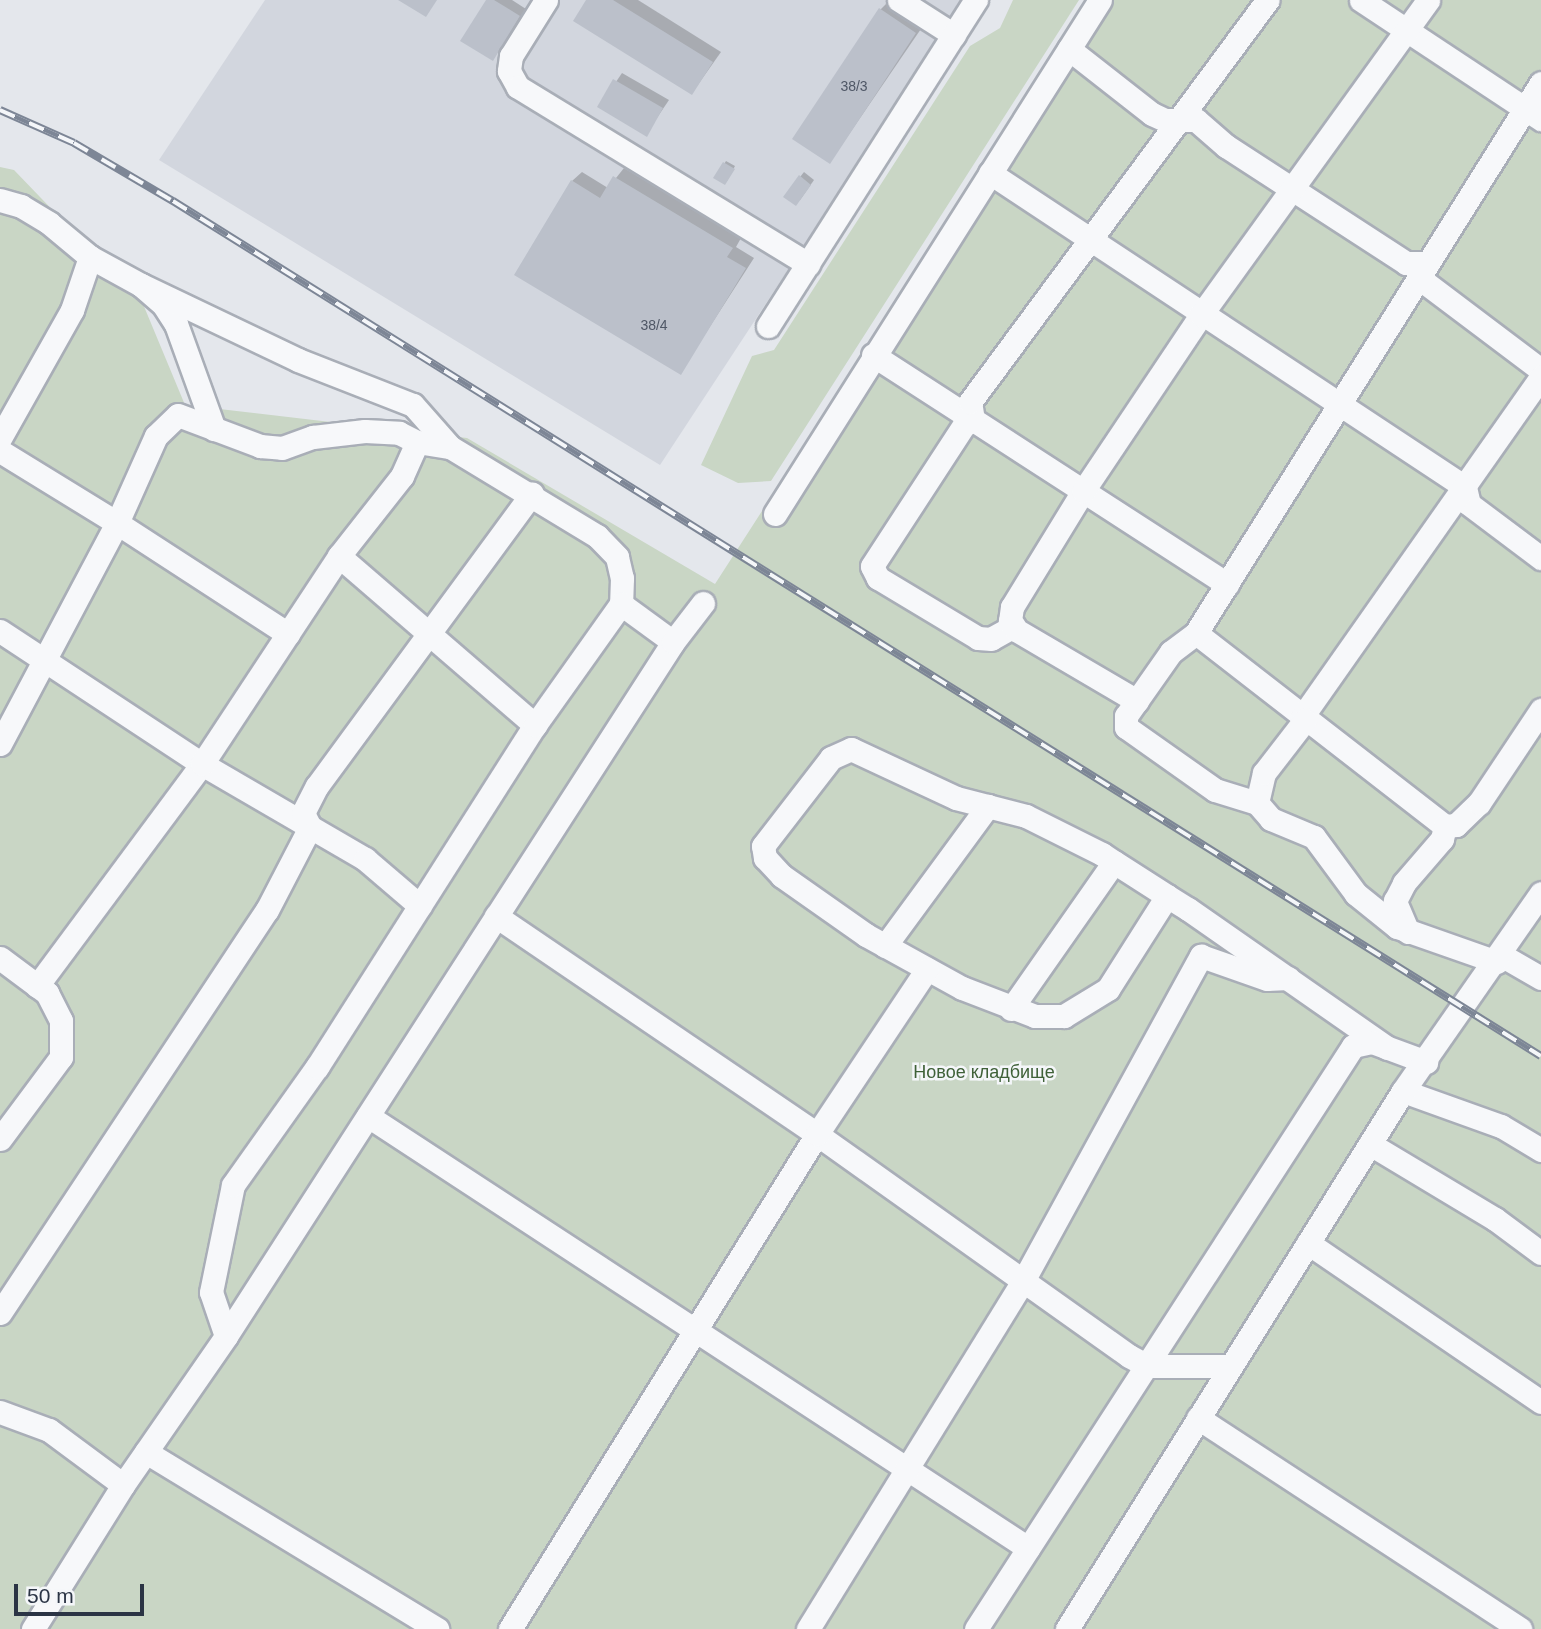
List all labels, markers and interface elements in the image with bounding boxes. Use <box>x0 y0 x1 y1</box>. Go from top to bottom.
house number: 38/3 <box>840 78 868 94</box>
house number: 38/4 <box>640 317 668 333</box>
park label: Новое кладбище <box>913 1061 1055 1083</box>
scale bar <box>18 1570 147 1614</box>
text: 50 m <box>27 1584 74 1607</box>

